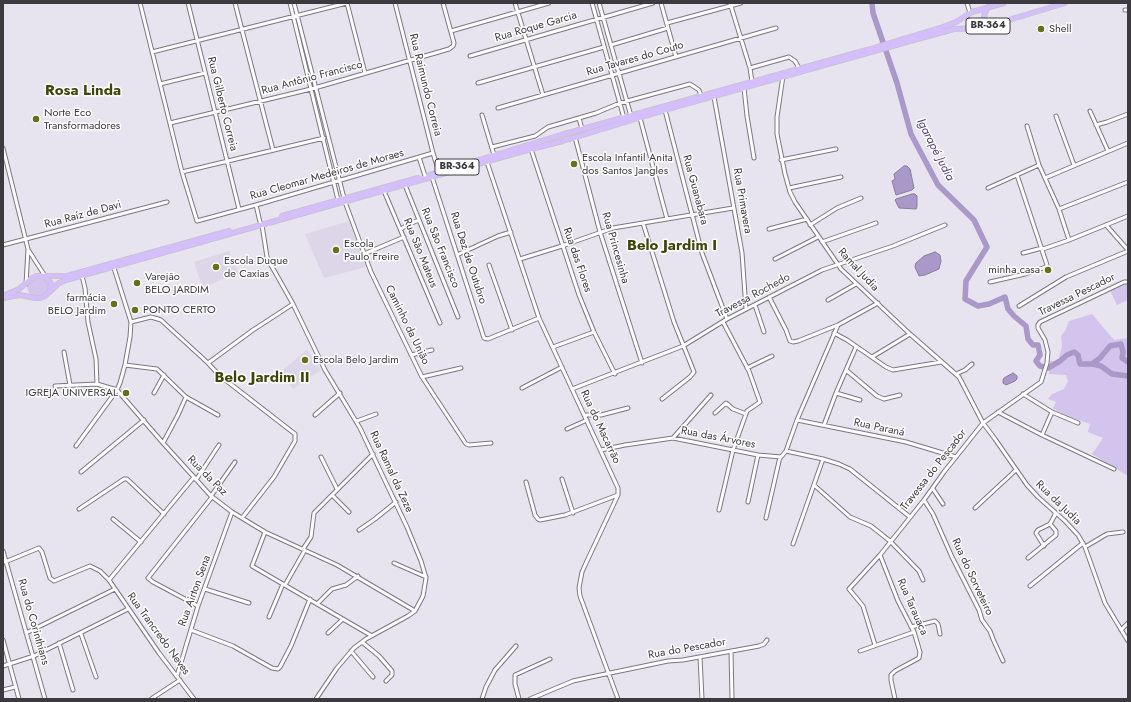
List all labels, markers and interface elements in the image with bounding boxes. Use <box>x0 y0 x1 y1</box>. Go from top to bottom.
street label: Rua Roque Garcia <box>494 9 578 45</box>
road number: BR-364 <box>966 18 1010 34</box>
place label: Shell <box>1049 22 1072 36</box>
marker: Shell <box>1036 24 1046 34</box>
street label: Rua Raimundo Correia <box>406 32 444 138</box>
street label: Rua Tavares do Couto <box>585 39 685 79</box>
street label: Rua Gilberto Correia <box>204 55 240 153</box>
street label: Rua Antônio Francisco <box>260 58 364 98</box>
district label: Rosa Linda <box>45 82 121 100</box>
place label: Norte Eco Transformadores <box>44 106 120 132</box>
marker: Norte Eco Transformadores <box>31 114 41 124</box>
water label: Igarapé Judia <box>913 116 957 184</box>
street label: Rua Cleomar Medeiros de Moraes <box>249 147 405 203</box>
place label: Escola Infantil Anita dos Santos Jangles <box>582 151 673 177</box>
street label: Rua Guanabara <box>679 154 711 226</box>
road number: BR-364 <box>435 159 479 175</box>
marker: Escola Infantil Anita dos Santos Jangles <box>569 159 579 169</box>
street label: Rua Primavera <box>730 167 754 235</box>
street label: Rua Raíz de Davi <box>43 198 123 232</box>
street label: Rua São Francisco <box>418 206 462 290</box>
street label: Rua Dez de Outubro <box>447 210 489 306</box>
street label: Rua Princesinha <box>598 211 632 285</box>
street label: Rua São Mateus <box>400 216 440 290</box>
street label: Rua das Flores <box>560 226 594 294</box>
place label: Escola Paulo Freire <box>344 237 399 263</box>
district label: Belo Jardim I <box>627 237 717 255</box>
marker: Escola Paulo Freire <box>331 245 341 255</box>
street label: Ramal Judia <box>835 246 881 294</box>
place label: Escola Duque de Caxias <box>224 254 288 280</box>
marker: Escola Duque de Caxias <box>211 262 221 272</box>
place label: minha casa <box>988 263 1040 277</box>
marker: minha casa <box>1043 265 1053 275</box>
place label: Varejão BELO JARDIM <box>145 270 209 296</box>
street label: Travessa Rochedo <box>714 271 792 321</box>
street label: Travessa Pescador <box>1037 271 1117 319</box>
marker: Varejão BELO JARDIM <box>132 278 142 288</box>
street label: Caminho da União <box>382 283 432 367</box>
place label: farmácia BELO Jardim <box>48 291 106 317</box>
marker: farmácia BELO Jardim <box>109 299 119 309</box>
place label: PONTO CERTO <box>143 303 216 317</box>
marker: PONTO CERTO <box>130 305 140 315</box>
place label: Escola Belo Jardim <box>313 353 399 367</box>
marker: Escola Belo Jardim <box>300 355 310 365</box>
district label: Belo Jardim II <box>215 369 309 387</box>
place label: IGREJA UNIVERSAL <box>26 386 118 400</box>
marker: IGREJA UNIVERSAL <box>121 388 131 398</box>
street label: Rua do Macarrão <box>577 388 623 466</box>
street label: Rua Paraná <box>852 416 906 440</box>
street label: Rua das Árvores <box>680 424 756 452</box>
street label: Travessa do Pescador <box>898 427 970 513</box>
street label: Rua Ramal da Zeze <box>366 429 416 515</box>
street label: Rua da Paz <box>184 453 230 499</box>
street label: Rua da Judia <box>1032 478 1084 528</box>
street label: Rua do Sorveteiro <box>948 536 996 618</box>
street label: Rua Airton Sena <box>176 554 214 628</box>
street label: Rua do Corinthians <box>14 577 52 667</box>
street label: Rua Tarauaca <box>894 577 930 637</box>
street label: Rua Trancredo Neves <box>124 590 192 678</box>
street label: Rua do Pescador <box>647 636 727 662</box>

